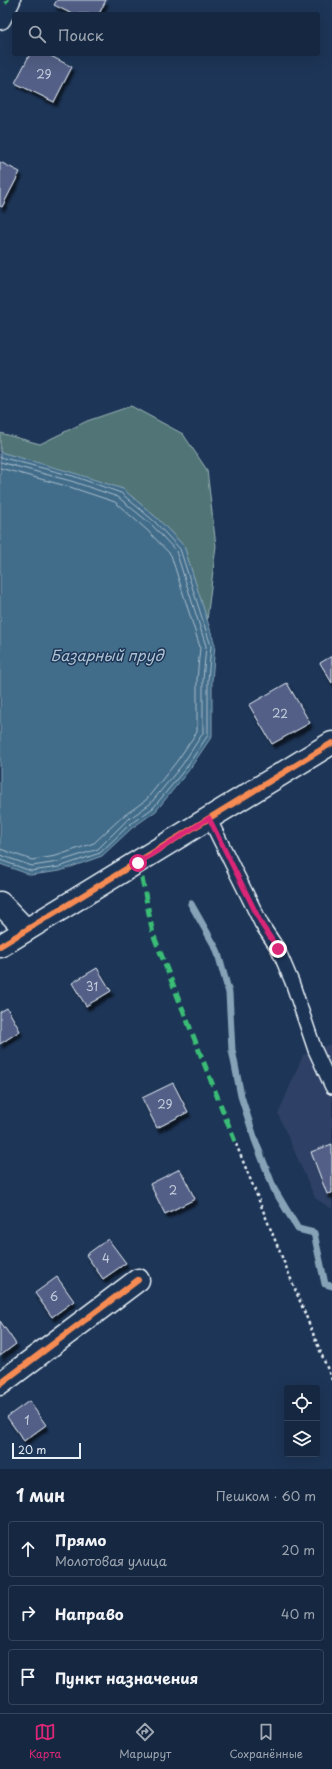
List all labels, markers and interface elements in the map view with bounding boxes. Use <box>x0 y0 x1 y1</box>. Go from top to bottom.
search box <box>12 12 320 56</box>
icon: search <box>26 23 48 45</box>
text: Поиск <box>58 23 104 46</box>
house number: 29 <box>36 65 52 83</box>
water label: Базарный пруд <box>51 643 165 666</box>
house number: 22 <box>272 704 288 722</box>
route start <box>129 854 147 872</box>
route end <box>269 940 287 958</box>
house number: 31 <box>86 977 98 995</box>
house number: 29 <box>157 1095 173 1113</box>
house number: 2 <box>169 1181 177 1199</box>
house number: 4 <box>102 1249 110 1267</box>
house number: 6 <box>50 1287 58 1305</box>
map controls <box>284 1385 320 1457</box>
button: locate <box>284 1385 320 1421</box>
house number: 1 <box>24 1411 30 1429</box>
button: layers <box>284 1421 320 1457</box>
scale bar <box>12 1441 81 1460</box>
text: 20 m <box>18 1441 46 1458</box>
text: 1 мин <box>16 1482 65 1508</box>
text: Пешком · 60 m <box>216 1486 316 1505</box>
text: Прямо <box>55 1528 106 1551</box>
icon: ahead <box>17 1538 39 1560</box>
text: 20 m <box>281 1540 315 1559</box>
text: Молотовая улица <box>55 1551 167 1570</box>
icon: right <box>17 1602 39 1624</box>
text: Направо <box>55 1602 124 1625</box>
text: 40 m <box>281 1604 315 1623</box>
icon: arrive <box>17 1666 39 1688</box>
text: Пункт назначения <box>55 1666 198 1689</box>
tab: Карта <box>29 1721 61 1762</box>
tab: Маршрут <box>119 1721 171 1762</box>
tab: Сохранённые <box>229 1721 303 1762</box>

